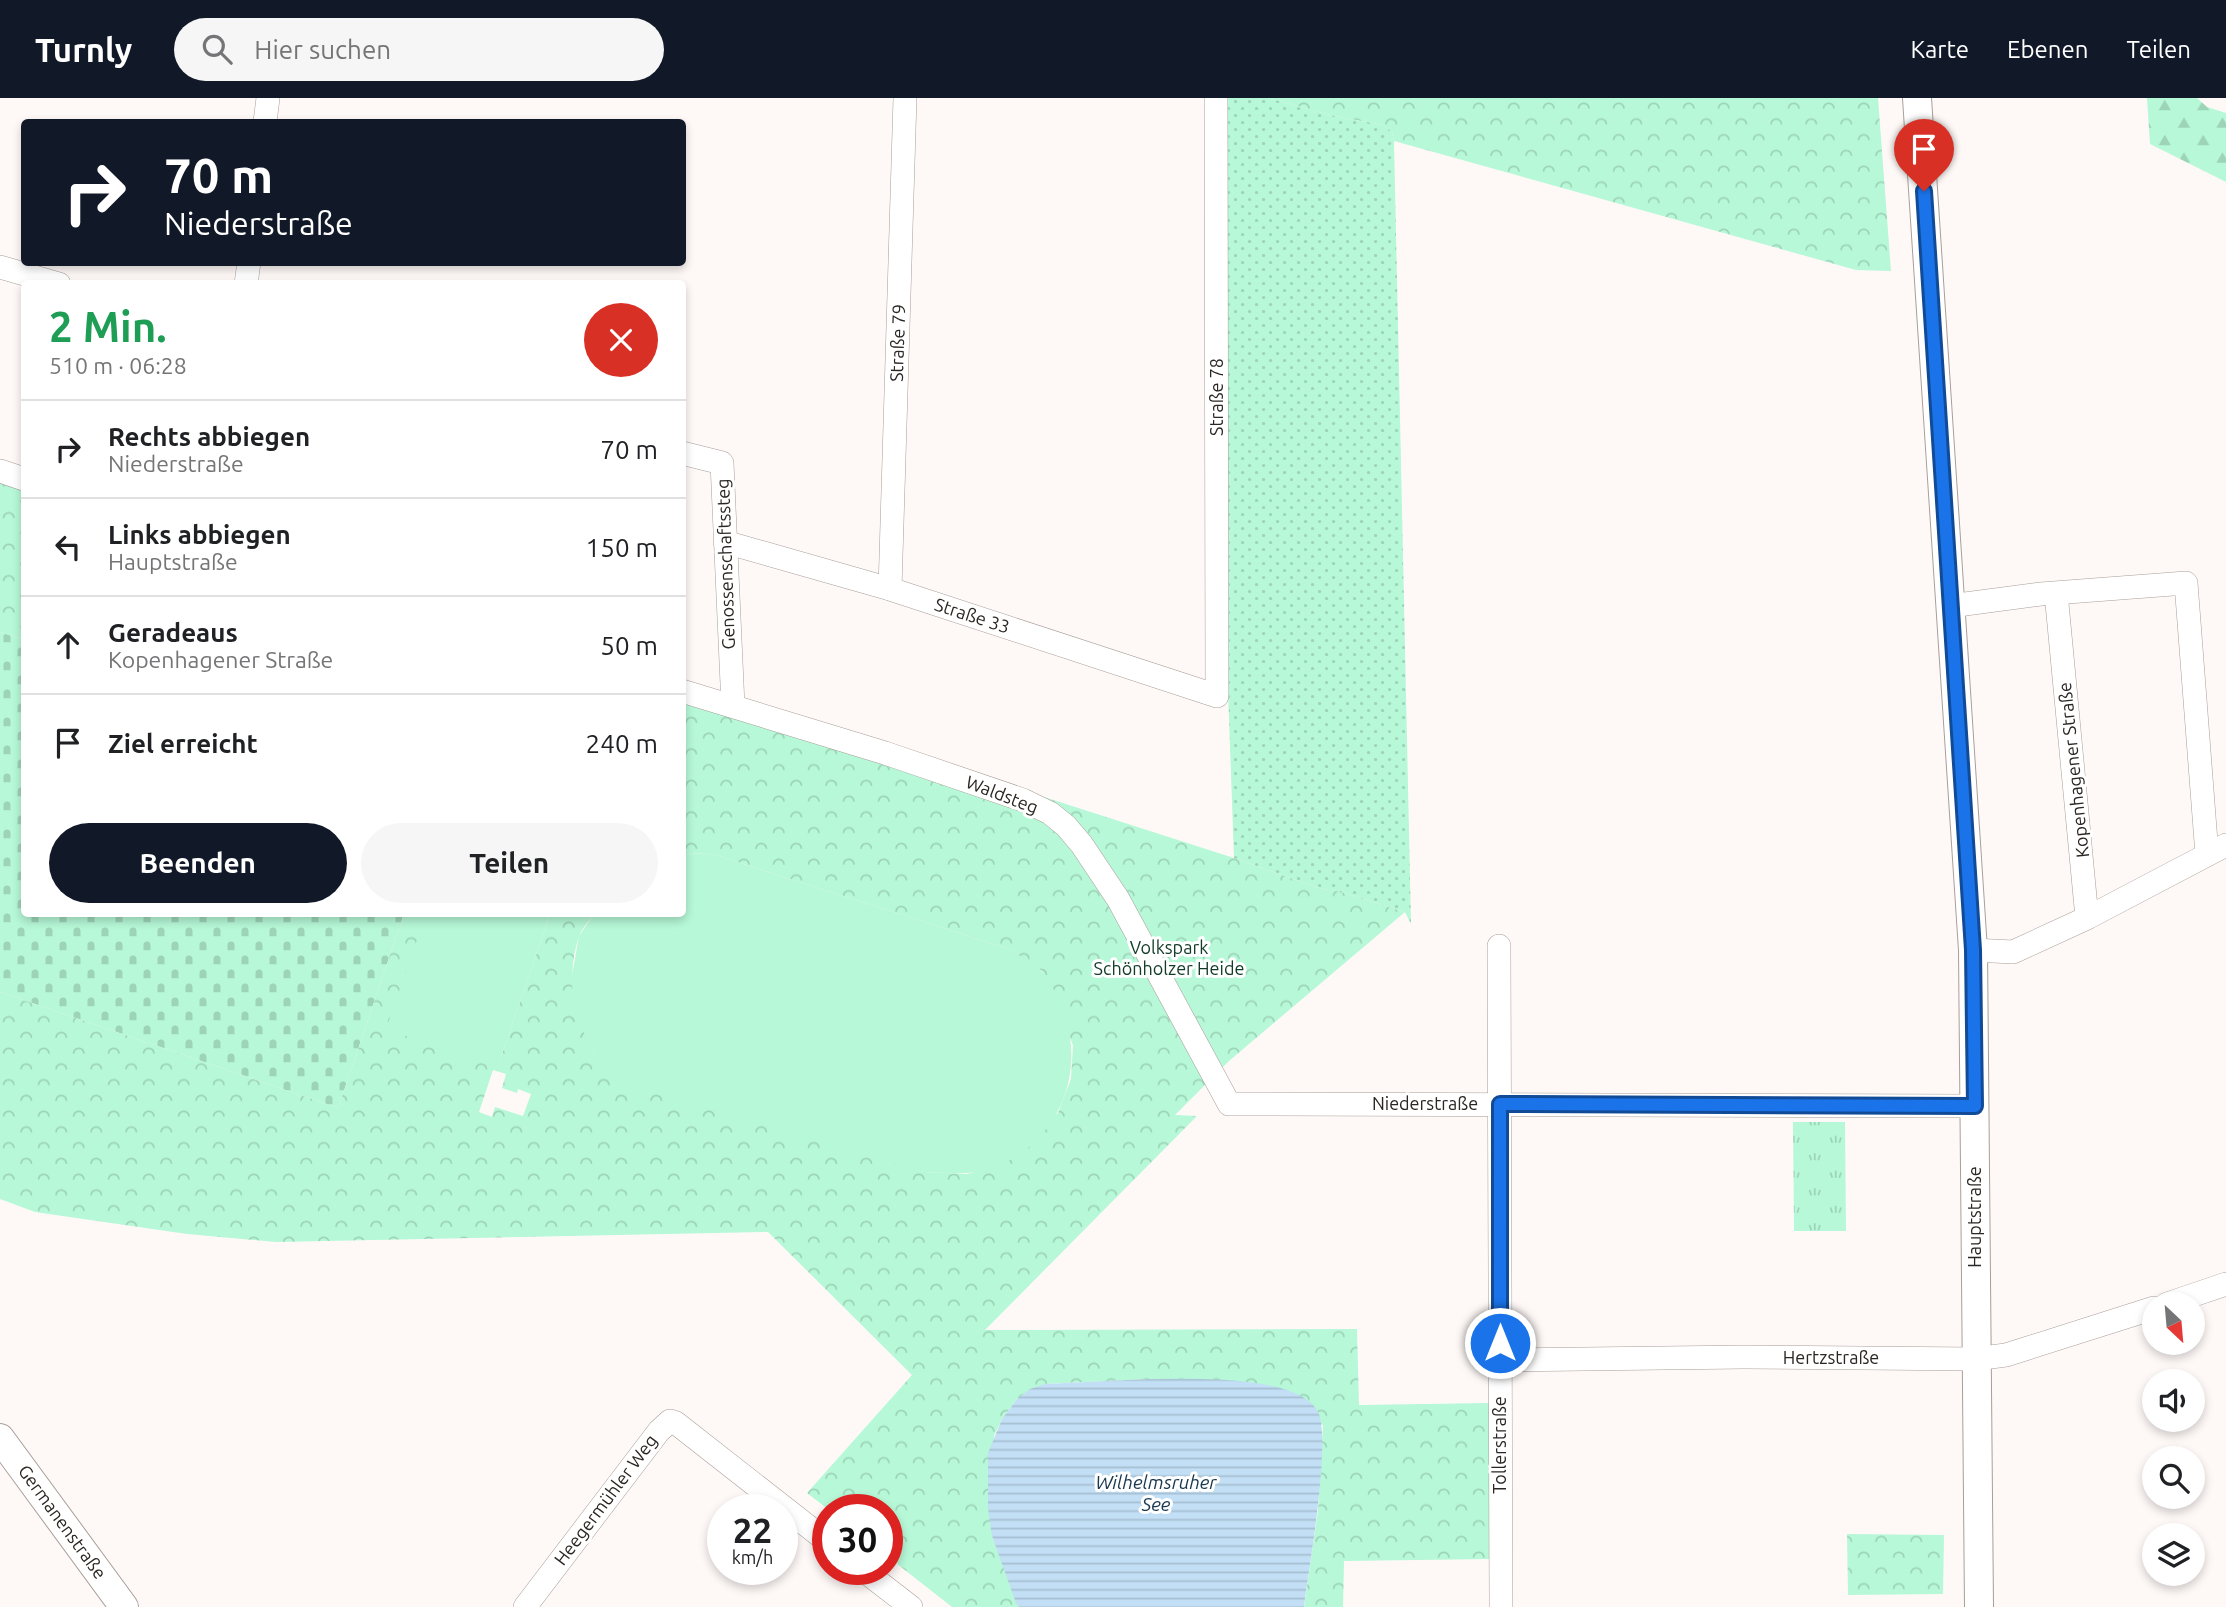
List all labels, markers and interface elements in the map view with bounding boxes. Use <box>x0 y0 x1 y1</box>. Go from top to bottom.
search box <box>174 18 664 81</box>
icon: search <box>198 30 236 68</box>
text: Turnly <box>35 31 132 68</box>
text: Hier suchen <box>254 35 391 64</box>
text: Karte <box>1910 36 1969 63</box>
text: Ebenen <box>2007 36 2088 63</box>
text: Teilen <box>2126 36 2191 63</box>
pin <box>1894 119 1954 191</box>
icon: arrive <box>1905 130 1943 168</box>
icon: right <box>49 147 140 238</box>
text: 70 m <box>164 147 273 202</box>
text: Niederstraße <box>164 205 353 241</box>
text: 2 Min. <box>49 303 167 350</box>
button: close <box>584 303 658 377</box>
street label: Straße 79 <box>886 304 908 382</box>
text: 510 m · 06:28 <box>49 353 187 378</box>
street label: Straße 78 <box>1206 358 1226 436</box>
text: Rechts abbiegen <box>108 422 310 451</box>
icon: right <box>49 430 87 468</box>
text: 70 m <box>600 435 658 464</box>
text: Niederstraße <box>108 451 244 476</box>
street label: Genossenschaftssteg <box>712 478 738 650</box>
text: Links abbiegen <box>108 520 291 549</box>
icon: left <box>49 528 87 566</box>
text: 150 m <box>586 533 658 562</box>
text: Hauptstraße <box>108 549 238 574</box>
street label: Straße 33 <box>932 594 1012 637</box>
text: Geradeaus <box>108 618 238 647</box>
icon: ahead <box>49 626 87 664</box>
text: 50 m <box>600 631 658 660</box>
text: Kopenhagener Straße <box>108 647 333 672</box>
street label: Kopenhagener Straße <box>2054 681 2092 859</box>
icon: arrive <box>49 724 87 762</box>
text: Ziel erreicht <box>108 729 258 758</box>
text: 240 m <box>586 729 658 758</box>
street label: Waldsteg <box>963 771 1041 817</box>
button: Beenden <box>49 823 347 903</box>
button: Teilen <box>361 823 658 903</box>
park label: Volkspark Schönholzer Heide <box>1094 937 1244 978</box>
street label: Niederstraße <box>1372 1093 1478 1113</box>
street label: Hauptstraße <box>1964 1166 1984 1268</box>
north arrow <box>2142 1292 2205 1354</box>
map controls <box>2142 1292 2205 1586</box>
position arrow <box>1463 1306 1537 1380</box>
street label: Hertzstraße <box>1783 1347 1879 1367</box>
button: sound <box>2142 1369 2205 1432</box>
street label: Tollerstraße <box>1489 1396 1509 1494</box>
street label: Heegermühler Weg <box>550 1430 661 1568</box>
button: search <box>2142 1446 2205 1509</box>
street label: Germanenstraße <box>15 1461 111 1582</box>
water label: Wilhelmsruher See <box>1095 1471 1217 1515</box>
speed limit sign: 30 <box>812 1494 903 1585</box>
text: 22 <box>733 1510 772 1550</box>
button: layers <box>2142 1523 2205 1586</box>
text: km/h <box>732 1547 773 1567</box>

